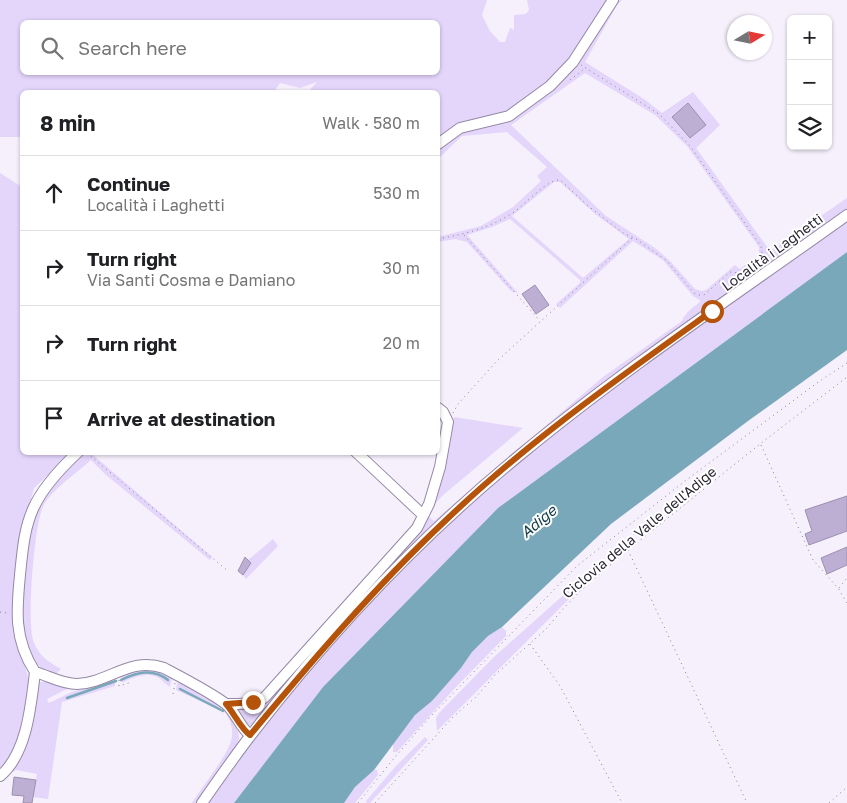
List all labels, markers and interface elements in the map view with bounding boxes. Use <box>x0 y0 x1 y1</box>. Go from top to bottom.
north arrow <box>727 15 772 60</box>
map controls <box>787 15 832 150</box>
button: + <box>787 15 832 60</box>
search box <box>20 20 440 75</box>
icon: search <box>38 34 66 62</box>
text: Search here <box>78 36 187 59</box>
button: − <box>787 60 832 105</box>
button: layers <box>787 105 832 150</box>
text: 8 min <box>40 110 96 136</box>
text: Walk · 580 m <box>322 113 420 133</box>
text: Continue <box>87 172 170 195</box>
icon: ahead <box>40 179 68 207</box>
text: 530 m <box>373 183 420 203</box>
text: Località i Laghetti <box>87 195 225 215</box>
street label: Località i Laghetti <box>718 210 826 294</box>
text: Turn right <box>87 247 177 270</box>
icon: right <box>40 254 68 282</box>
text: 30 m <box>383 258 420 278</box>
text: Via Santi Cosma e Damiano <box>87 270 295 290</box>
route start <box>701 300 724 323</box>
icon: right <box>40 329 68 357</box>
text: Turn right <box>87 332 177 355</box>
text: 20 m <box>383 333 420 353</box>
icon: arrive <box>40 404 68 432</box>
text: Arrive at destination <box>87 407 275 430</box>
street label: Ciclovia della Valle dell'Adige <box>559 463 719 601</box>
water label: Adige <box>516 500 561 542</box>
route end <box>242 691 265 714</box>

